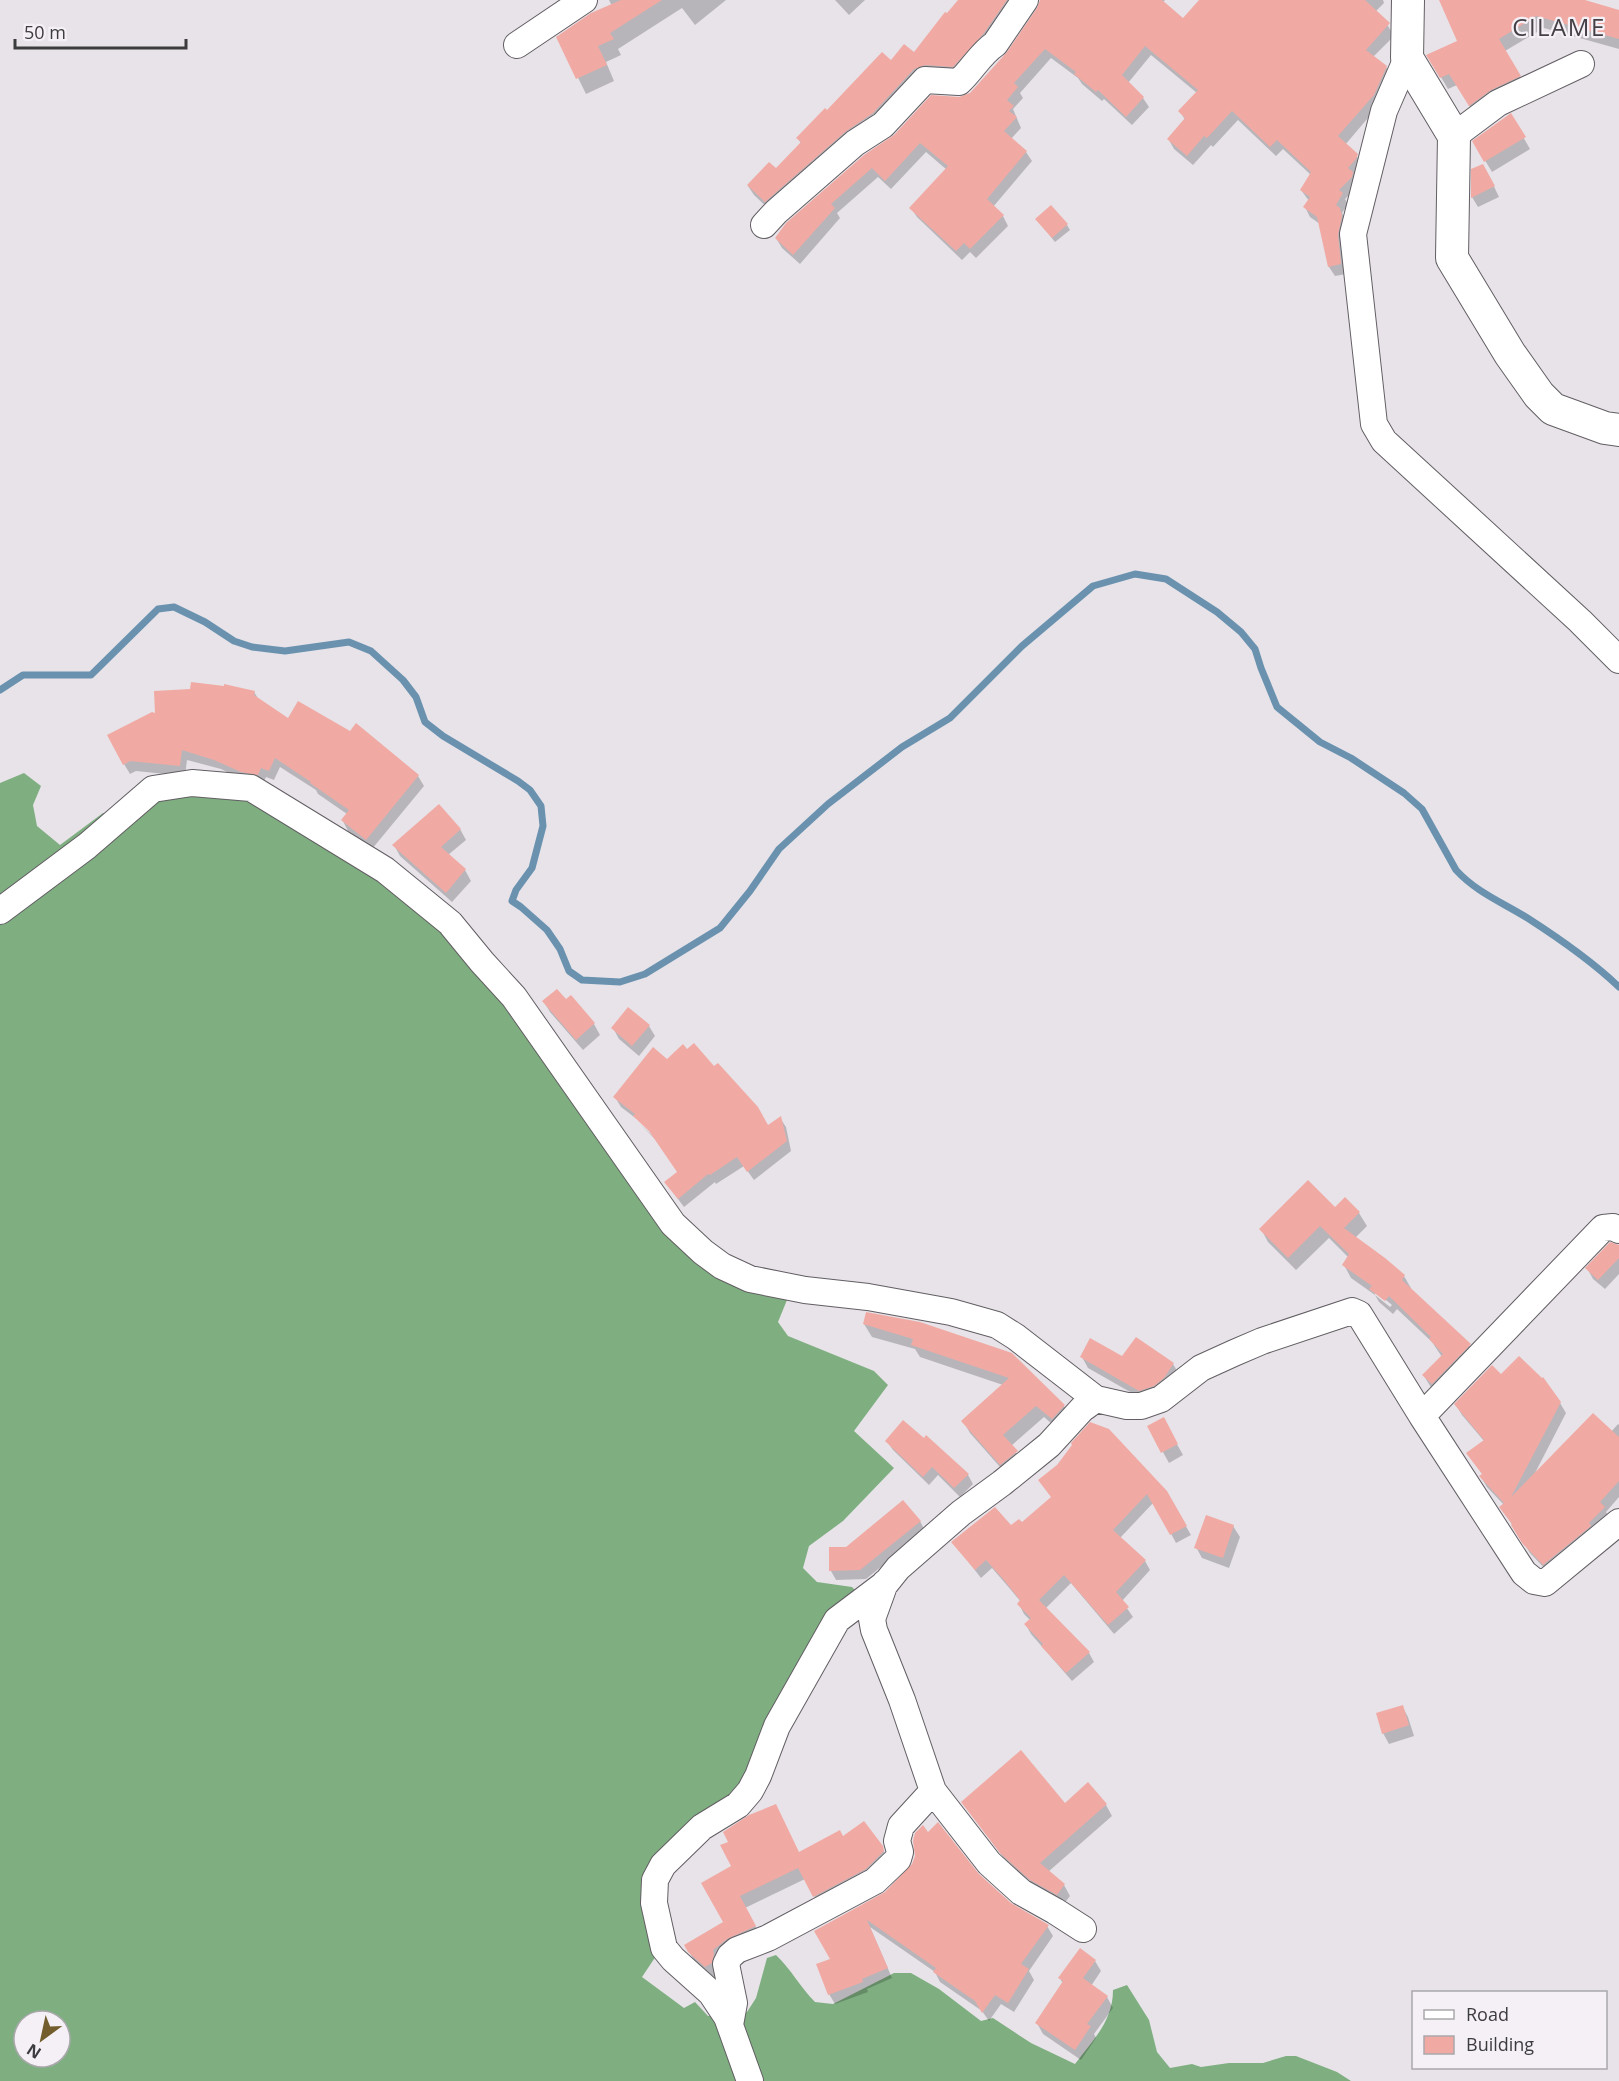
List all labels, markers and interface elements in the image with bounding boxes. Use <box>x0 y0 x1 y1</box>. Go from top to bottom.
district label: CILAME <box>1512 10 1606 43</box>
scale bar <box>15 12 186 50</box>
text: 50 m <box>24 20 66 44</box>
legend <box>1412 1991 1607 2069</box>
text: Road <box>1466 2002 1509 2026</box>
north arrow <box>12 2009 72 2069</box>
text: Building <box>1466 2032 1534 2056</box>
text: N <box>22 2039 45 2064</box>

